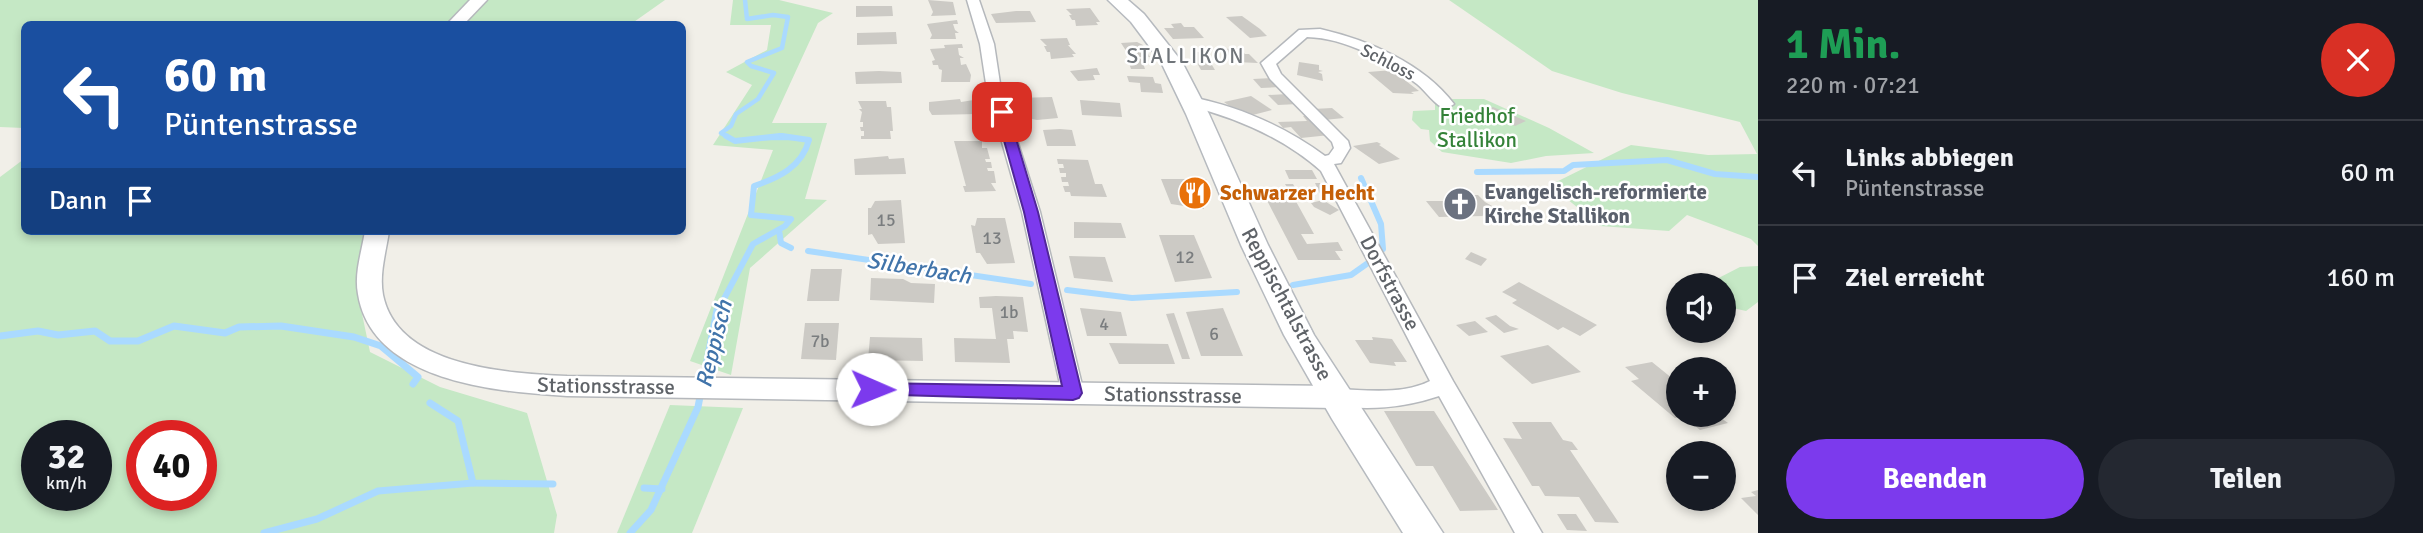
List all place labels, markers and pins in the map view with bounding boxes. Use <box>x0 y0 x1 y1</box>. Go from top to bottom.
pin <box>972 82 1032 142</box>
restaurant icon: Schwarzer Hecht <box>1176 174 1214 212</box>
place label: Evangelisch-reformierte Kirche Stallikon <box>1484 179 1707 229</box>
place label: Schwarzer Hecht <box>1220 180 1375 206</box>
church icon: Evangelisch-reformierte Kirche Stallikon <box>1441 185 1479 223</box>

